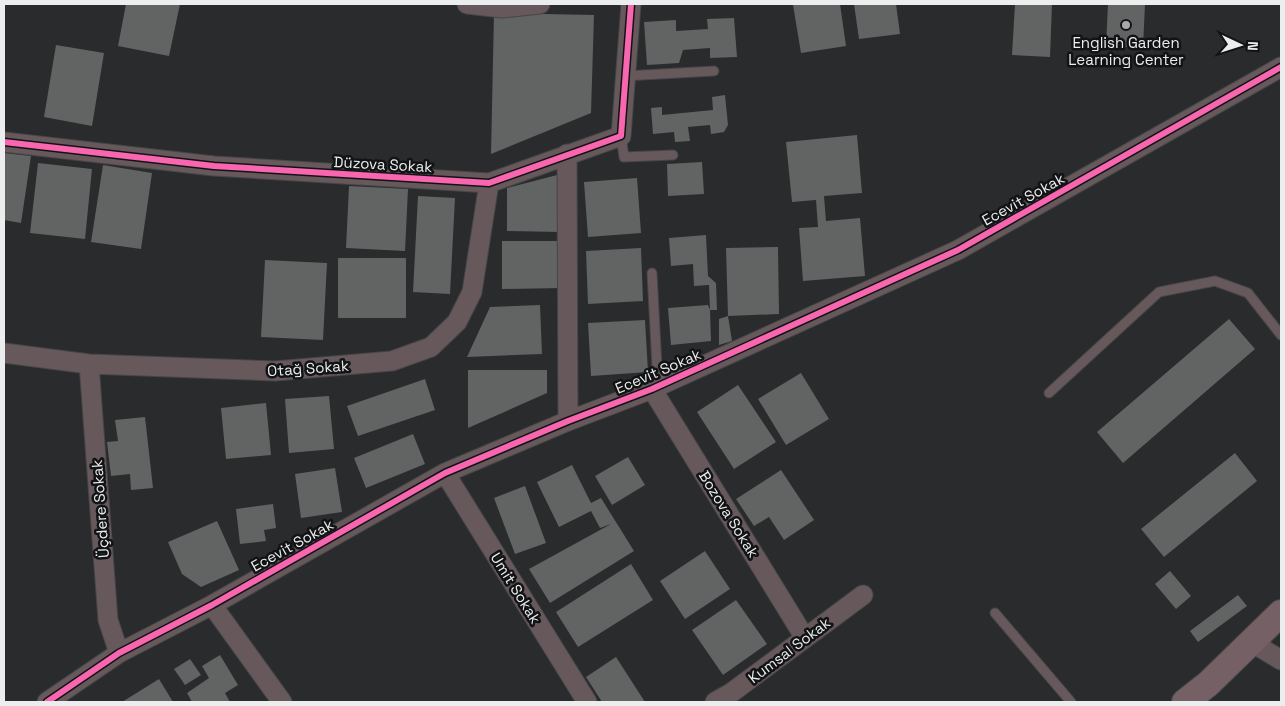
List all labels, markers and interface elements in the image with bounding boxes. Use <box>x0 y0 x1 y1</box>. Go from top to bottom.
marker: English Garden Learning Center <box>1120 19 1132 31</box>
north arrow <box>1215 20 1265 70</box>
place label: English Garden Learning Center <box>1068 33 1184 69</box>
text: N <box>1244 41 1262 51</box>
street label: Düzova Sokak <box>333 152 433 176</box>
street label: Ecevit Sokak <box>978 168 1068 230</box>
street label: Ecevit Sokak <box>612 344 704 398</box>
street label: Otağ Sokak <box>267 356 349 380</box>
street label: Üçdere Sokak <box>87 459 113 559</box>
street label: Bozova Sokak <box>695 467 763 561</box>
street label: Ecevit Sokak <box>247 514 337 576</box>
street label: Umit Sokak <box>487 549 545 627</box>
street label: Kumsal Sokak <box>744 613 834 687</box>

